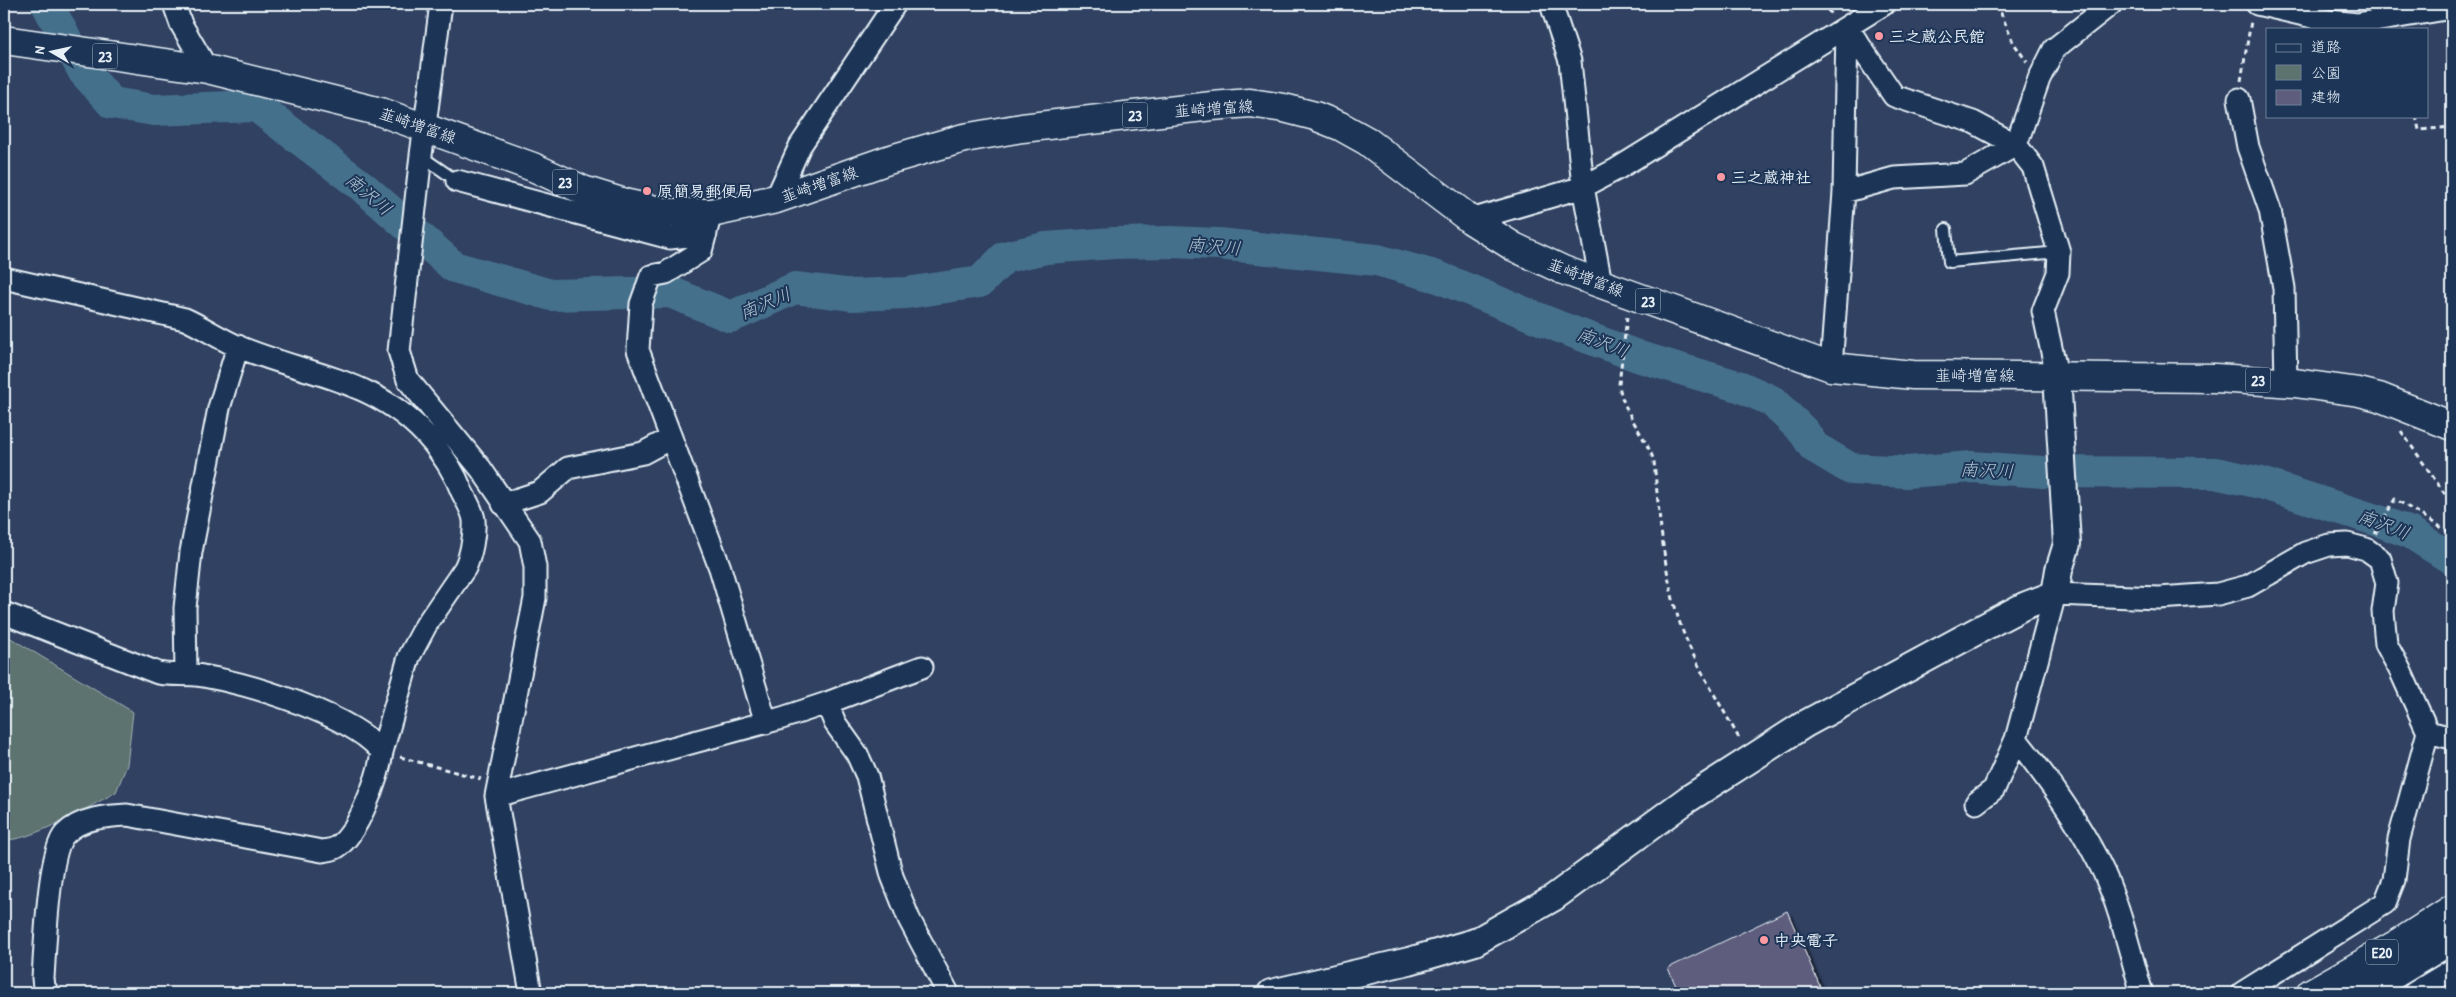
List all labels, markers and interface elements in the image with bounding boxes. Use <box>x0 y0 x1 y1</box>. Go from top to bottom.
place label: 三之蔵公民館 <box>1889 25 1985 47</box>
north arrow <box>28 28 78 78</box>
legend <box>2266 28 2428 118</box>
marker: 三之蔵公民館 <box>1873 30 1885 42</box>
text: 道路 <box>2311 36 2341 57</box>
text: N <box>29 44 49 55</box>
road number: 23 <box>92 44 118 68</box>
text: 公園 <box>2311 62 2341 83</box>
text: 建物 <box>2311 86 2341 107</box>
street label: 韮崎増富線 <box>1173 94 1255 122</box>
street label: 韮崎増富線 <box>377 102 459 148</box>
road number: 23 <box>1122 102 1148 128</box>
street label: 韮崎増富線 <box>778 161 860 207</box>
place label: 三之蔵神社 <box>1731 166 1811 188</box>
water label: 南沢川 <box>340 167 398 221</box>
road number: 23 <box>552 170 578 194</box>
marker: 三之蔵神社 <box>1715 171 1727 183</box>
place label: 原簡易郵便局 <box>657 180 753 202</box>
marker: 原簡易郵便局 <box>641 185 653 197</box>
water label: 南沢川 <box>1186 231 1242 261</box>
street label: 韮崎増富線 <box>1545 252 1627 302</box>
water label: 南沢川 <box>735 281 795 325</box>
road number: 23 <box>1636 288 1660 314</box>
water label: 南沢川 <box>1573 321 1633 363</box>
street label: 韮崎増富線 <box>1935 364 2015 386</box>
road number: 23 <box>2246 368 2270 392</box>
water label: 南沢川 <box>1960 457 2014 483</box>
water label: 南沢川 <box>2354 503 2414 545</box>
place label: 中央電子 <box>1774 929 1838 951</box>
marker: 中央電子 <box>1758 934 1770 946</box>
road number: E20 <box>2366 940 2398 964</box>

